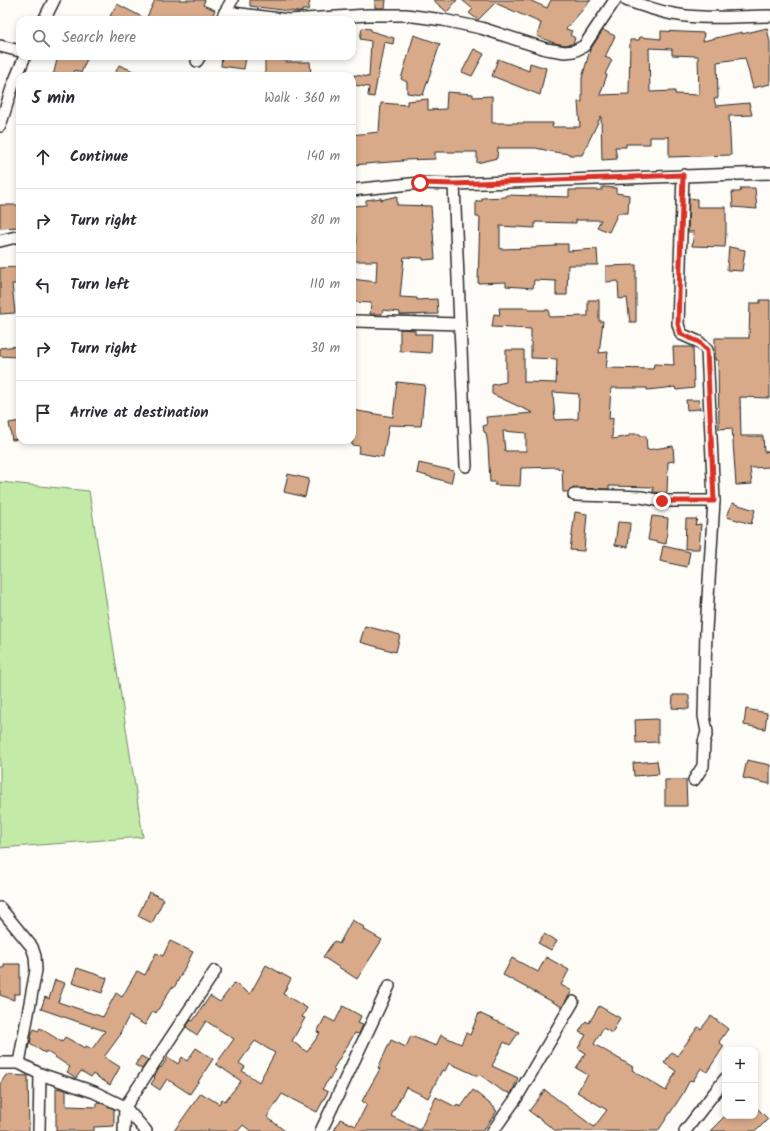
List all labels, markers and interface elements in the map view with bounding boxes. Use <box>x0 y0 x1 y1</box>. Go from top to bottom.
search box <box>16 16 356 60</box>
text: Search here <box>62 26 136 50</box>
icon: search <box>30 27 52 49</box>
text: 5 min <box>32 85 75 112</box>
text: Walk · 360 m <box>264 88 340 109</box>
text: Continue <box>70 145 128 169</box>
icon: ahead <box>32 146 54 168</box>
text: 140 m <box>307 146 340 167</box>
route start <box>411 174 429 192</box>
text: Turn right <box>70 209 137 233</box>
icon: right <box>32 210 54 232</box>
text: 80 m <box>310 210 340 231</box>
text: Turn left <box>70 273 130 297</box>
icon: left <box>32 274 54 296</box>
text: 110 m <box>310 274 340 295</box>
text: Turn right <box>70 337 137 361</box>
icon: right <box>32 338 54 360</box>
text: 30 m <box>311 338 340 359</box>
text: Arrive at destination <box>70 401 209 425</box>
icon: arrive <box>32 402 54 424</box>
route end <box>653 492 671 510</box>
map controls <box>722 1047 758 1119</box>
button: + <box>722 1047 758 1083</box>
button: − <box>722 1083 758 1119</box>

